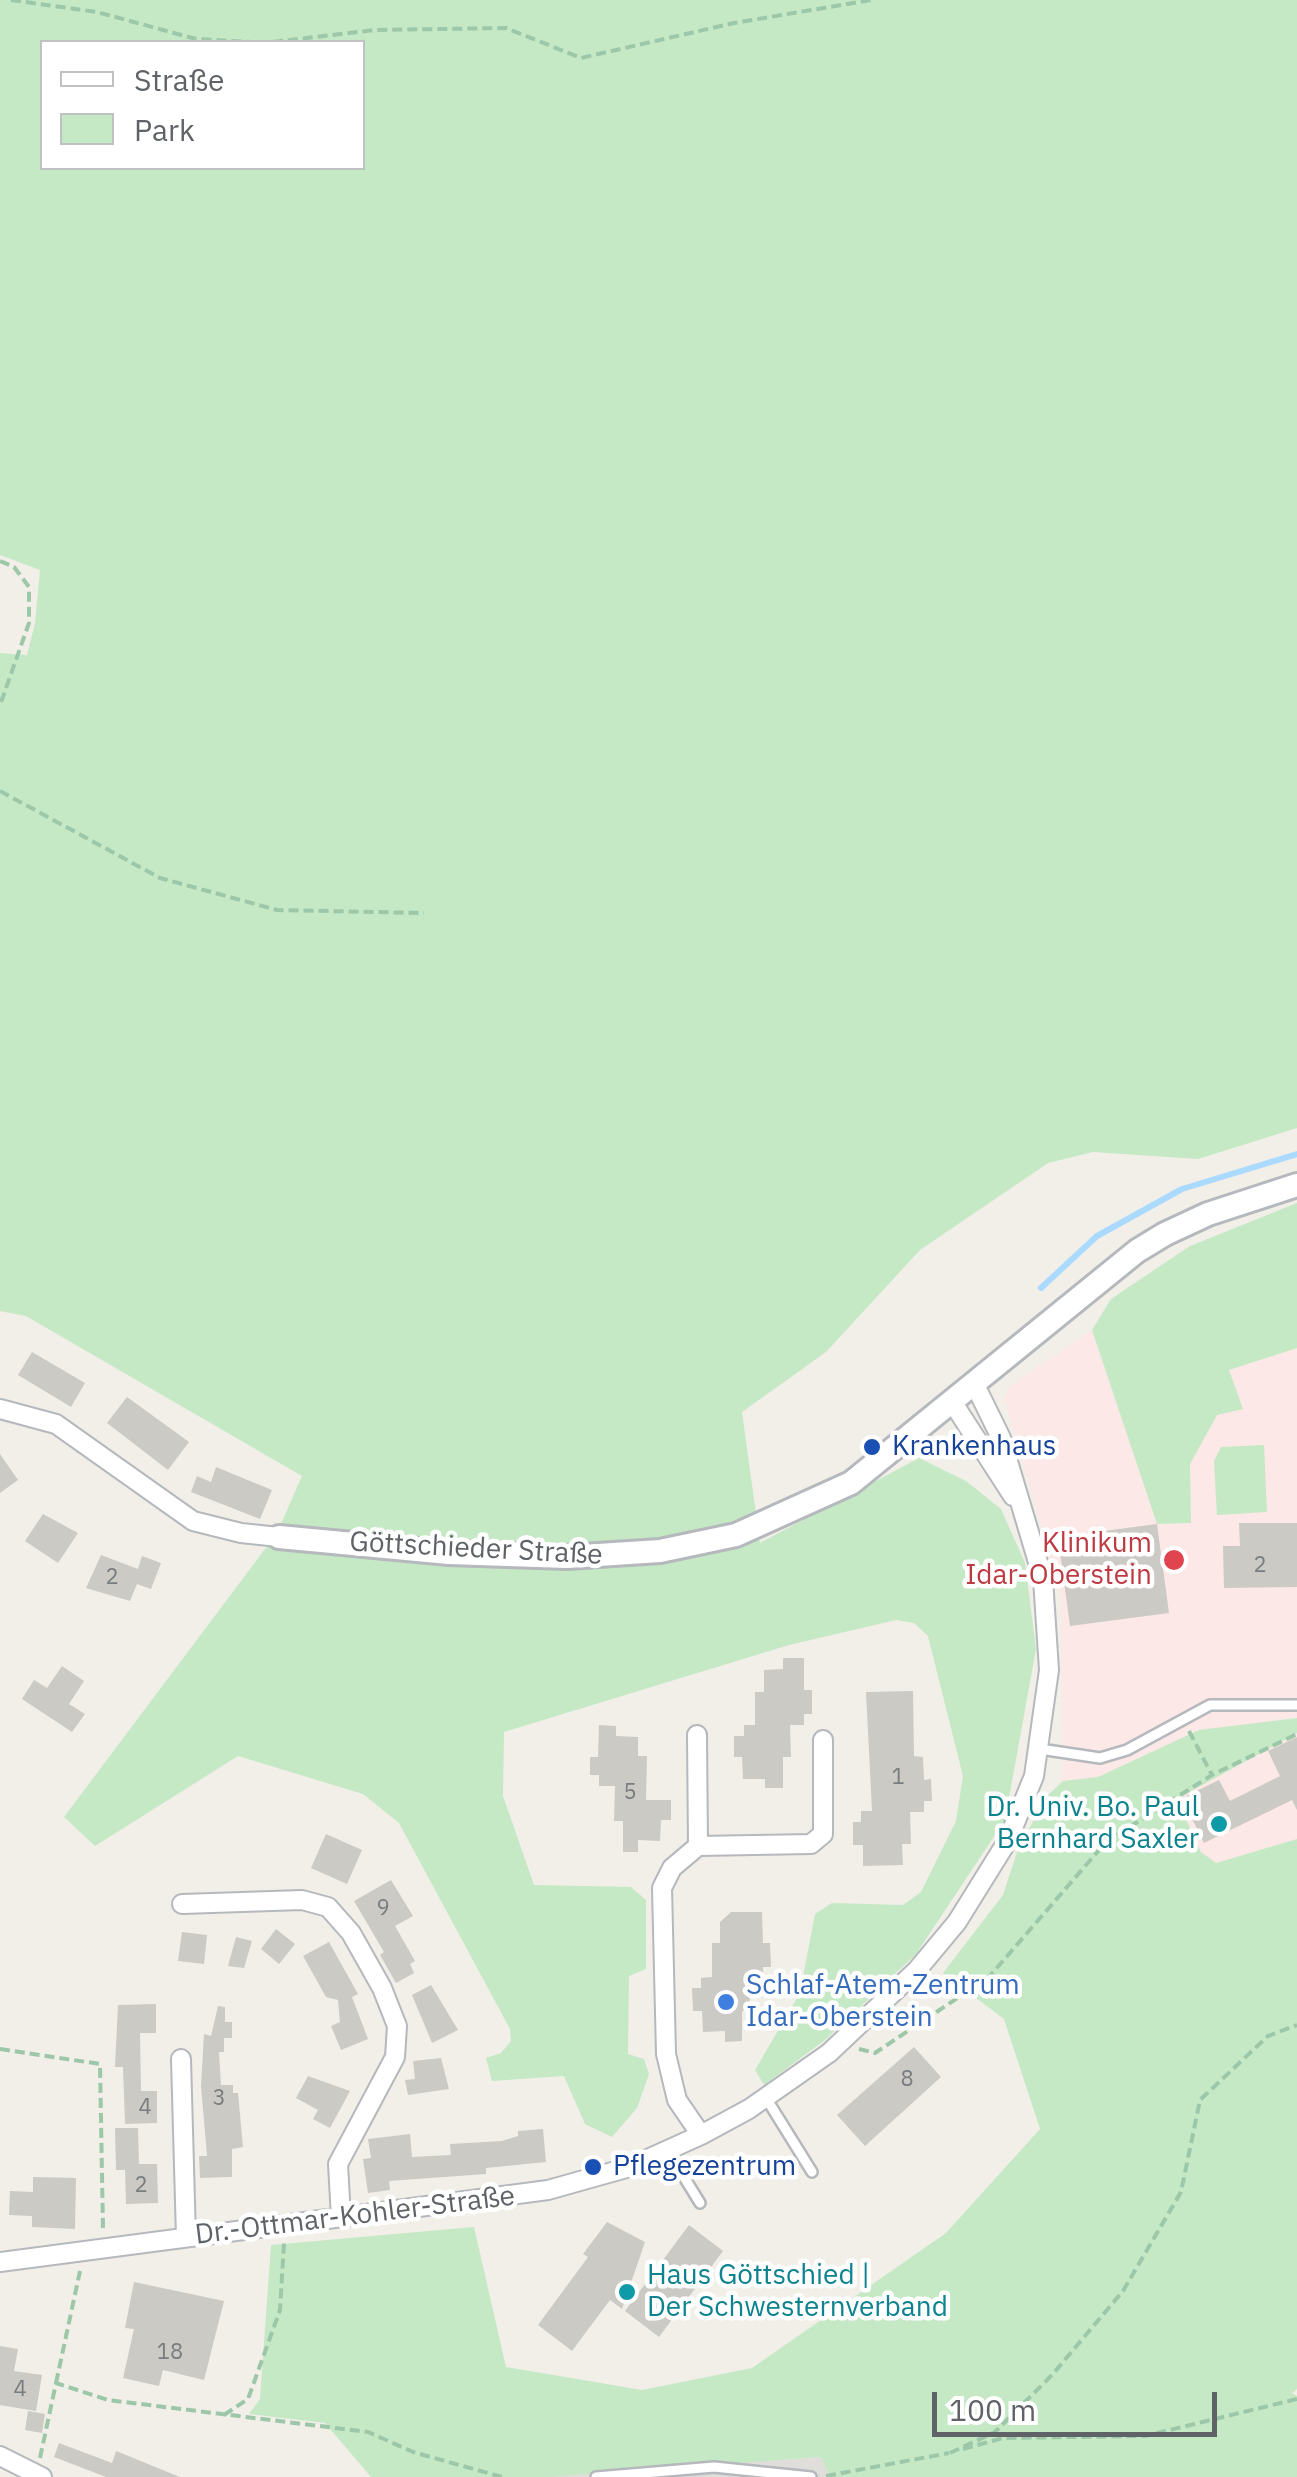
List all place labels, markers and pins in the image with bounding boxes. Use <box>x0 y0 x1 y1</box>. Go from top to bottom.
place label: Krankenhaus <box>892 1430 1056 1464</box>
marker: Krankenhaus <box>861 1436 883 1458</box>
place label: Klinikum Idar-Oberstein <box>965 1527 1152 1593</box>
marker: Klinikum Idar-Oberstein <box>1161 1547 1187 1573</box>
place label: Dr. Univ. Bo. Paul Bernhard Saxler <box>987 1791 1199 1857</box>
marker: Dr. Univ. Bo. Paul Bernhard Saxler <box>1208 1813 1230 1835</box>
place label: Schlaf-Atem-Zentrum Idar-Oberstein <box>746 1969 1020 2035</box>
marker: Schlaf-Atem-Zentrum Idar-Oberstein <box>715 1991 737 2013</box>
place label: Pflegezentrum <box>613 2150 796 2184</box>
marker: Pflegezentrum <box>582 2156 604 2178</box>
place label: Haus Göttschied | Der Schwesternverband <box>647 2259 948 2325</box>
marker: Haus Göttschied | Der Schwesternverband <box>616 2281 638 2303</box>

